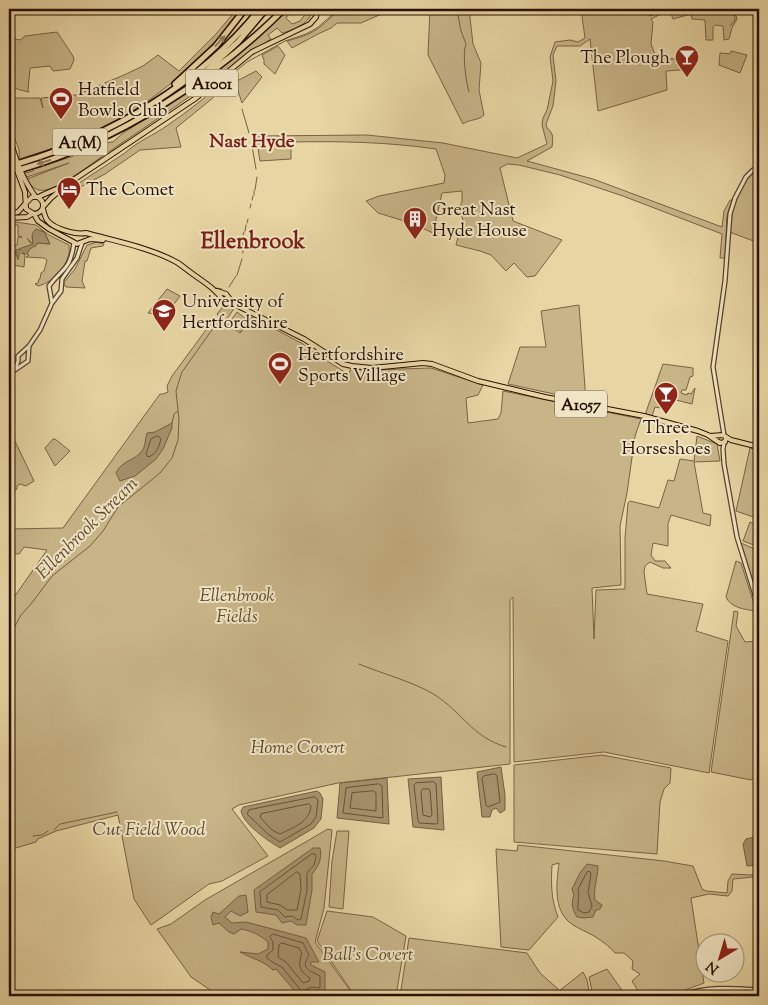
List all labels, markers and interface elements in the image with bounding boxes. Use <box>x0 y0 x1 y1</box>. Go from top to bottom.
one-way arrow <box>214 35 225 48</box>
bar icon: The Plough <box>674 44 700 78</box>
place label: The Plough <box>580 46 670 72</box>
road number: A1001 <box>186 70 238 96</box>
place label: Hatfield Bowls Club <box>78 78 168 125</box>
sports icon: Hatfield Bowls Club <box>48 86 74 120</box>
road number: A1(M) <box>52 128 108 156</box>
district label: Nast Hyde <box>209 129 295 156</box>
one-way arrow <box>37 159 52 167</box>
hotel icon: The Comet <box>56 176 82 210</box>
place label: The Comet <box>86 178 174 204</box>
place label: Great Nast Hyde House <box>432 198 527 245</box>
building icon: Great Nast Hyde House <box>402 206 428 240</box>
district label: Ellenbrook <box>201 227 305 259</box>
place label: University of Hertfordshire <box>182 290 288 337</box>
school or university icon: University of Hertfordshire <box>151 298 177 332</box>
place label: Hertfordshire Sports Village <box>298 343 406 390</box>
sports icon: Hertfordshire Sports Village <box>267 351 293 385</box>
bar icon: Three Horseshoes <box>653 381 679 415</box>
road number: A1057 <box>555 390 607 418</box>
place label: Three Horseshoes <box>621 416 711 463</box>
water label: Ellenbrook Stream <box>30 471 146 586</box>
park label: Ellenbrook Fields <box>200 584 274 631</box>
park label: Home Covert <box>251 736 346 762</box>
park label: Cut Field Wood <box>93 818 205 844</box>
north arrow <box>696 932 746 982</box>
park label: Ball's Covert <box>323 943 414 969</box>
text: N <box>703 955 724 978</box>

